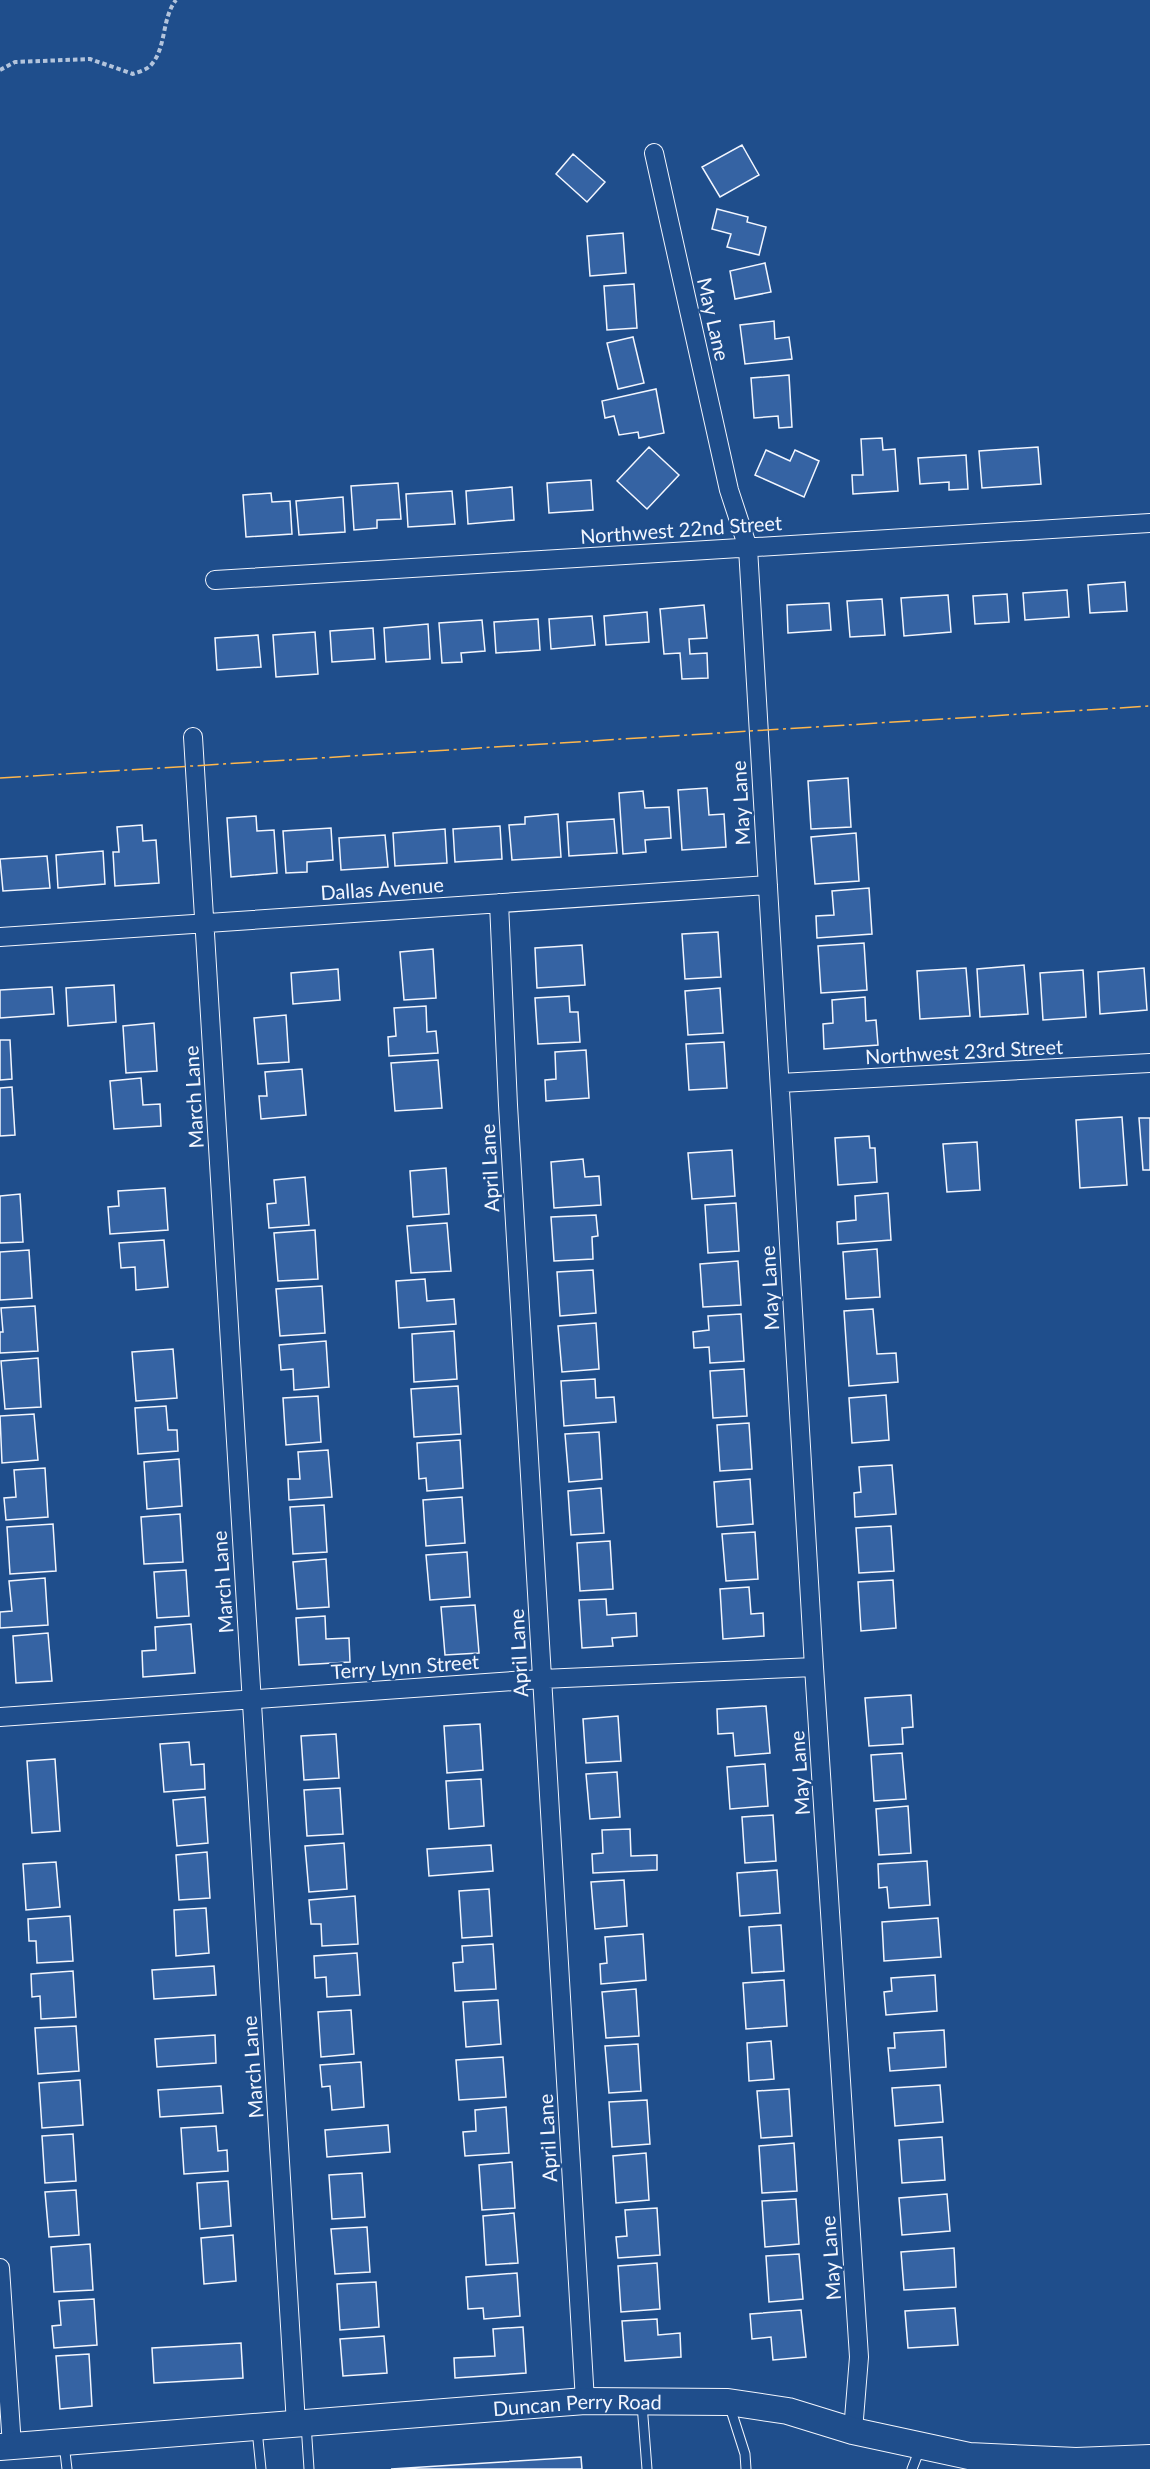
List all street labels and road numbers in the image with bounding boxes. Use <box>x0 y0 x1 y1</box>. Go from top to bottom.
street label: May Lane <box>693 275 735 363</box>
street label: Northwest 22nd Street <box>579 510 783 548</box>
street label: May Lane <box>726 760 754 846</box>
street label: Dallas Avenue <box>320 872 444 904</box>
street label: Northwest 23rd Street <box>864 1034 1064 1068</box>
street label: March Lane <box>178 1045 208 1149</box>
street label: April Lane <box>475 1123 503 1213</box>
street label: May Lane <box>755 1245 783 1331</box>
street label: March Lane <box>206 1530 238 1634</box>
street label: April Lane <box>504 1608 532 1698</box>
street label: Terry Lynn Street <box>330 1649 480 1683</box>
street label: May Lane <box>784 1730 814 1816</box>
street label: March Lane <box>236 2015 268 2119</box>
street label: April Lane <box>533 2093 561 2183</box>
street label: May Lane <box>815 2215 845 2301</box>
street label: Duncan Perry Road <box>492 2389 662 2420</box>

